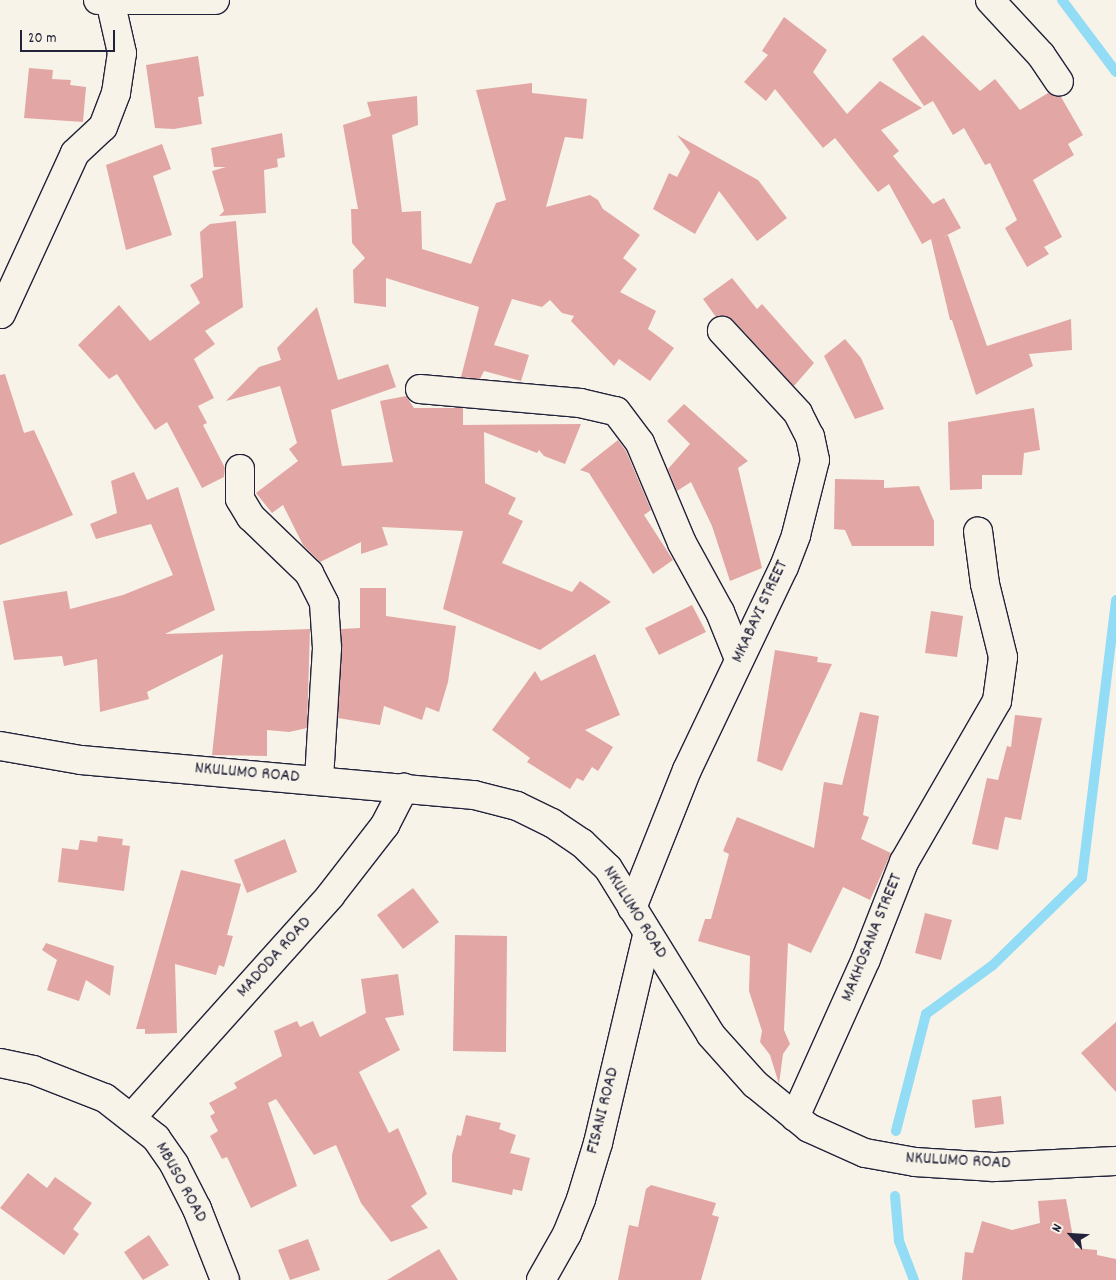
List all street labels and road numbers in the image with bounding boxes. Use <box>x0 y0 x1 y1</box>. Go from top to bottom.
street label: MKABAYI STREET <box>728 557 794 667</box>
street label: NKULUMO ROAD <box>194 759 300 789</box>
street label: NKULUMO ROAD <box>597 863 671 963</box>
street label: MAKHOSANA STREET <box>837 871 909 1005</box>
street label: MADODA ROAD <box>233 913 317 1003</box>
street label: FISANI ROAD <box>583 1066 625 1156</box>
street label: MBUSO ROAD <box>149 1139 211 1227</box>
street label: NKULUMO ROAD <box>905 1148 1011 1176</box>

